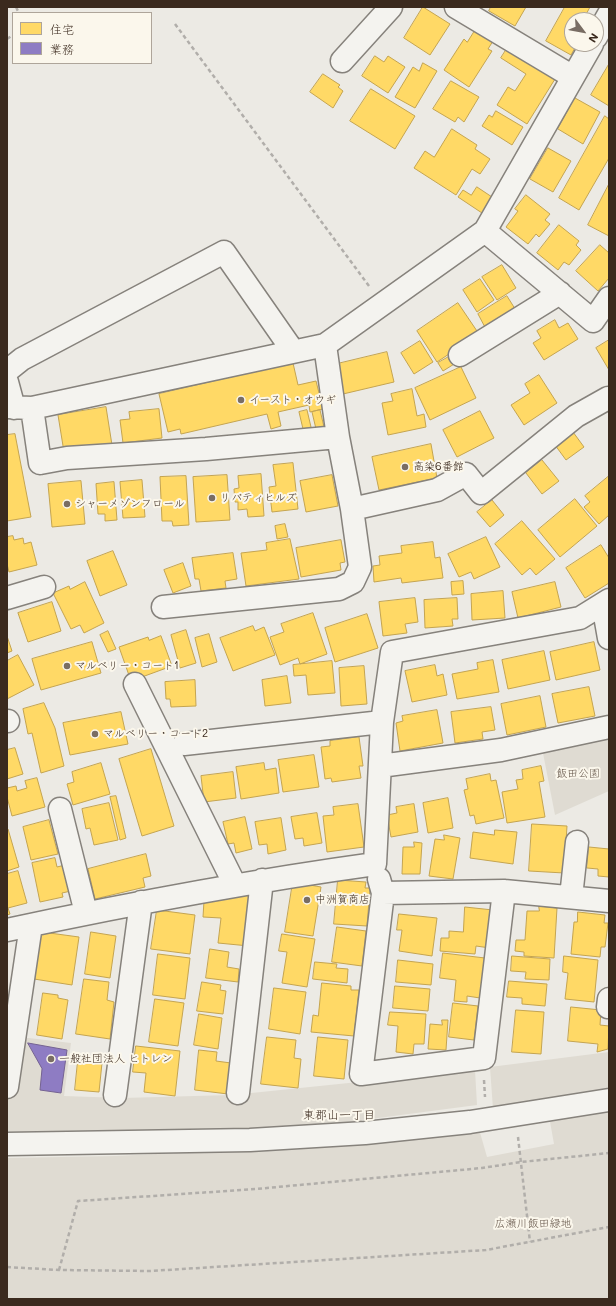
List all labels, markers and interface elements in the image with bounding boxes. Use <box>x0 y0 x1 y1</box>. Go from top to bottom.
legend <box>12 12 152 64</box>
north arrow <box>564 12 604 52</box>
text: 住宅 <box>50 21 74 37</box>
text: N <box>585 31 602 46</box>
text: 業務 <box>50 41 74 57</box>
place label: イースト・オウギ <box>249 393 336 407</box>
marker: イースト・オウギ <box>236 395 246 405</box>
place label: 高染6番館 <box>413 460 464 474</box>
marker: 高染6番館 <box>400 462 410 472</box>
place label: リバティヒルズ <box>220 491 297 505</box>
marker: リバティヒルズ <box>207 493 217 503</box>
place label: シャーメゾンフロール <box>75 497 185 511</box>
marker: シャーメゾンフロール <box>62 499 72 509</box>
place label: マルベリー・コート1 <box>75 659 179 673</box>
marker: マルベリー・コート1 <box>62 661 72 671</box>
place label: マルベリー・コート2 <box>103 727 208 741</box>
marker: マルベリー・コート2 <box>90 729 100 739</box>
park label: 飯田公園 <box>556 767 600 781</box>
place label: 中洲賀商店 <box>315 893 370 907</box>
marker: 中洲賀商店 <box>302 895 312 905</box>
place label: 一般社団法人 ヒトレン <box>59 1052 173 1066</box>
marker: 一般社団法人 ヒトレン <box>46 1054 56 1064</box>
district label: 東郡山一丁目 <box>303 1108 375 1122</box>
park label: 広瀬川飯田緑地 <box>495 1217 571 1231</box>

